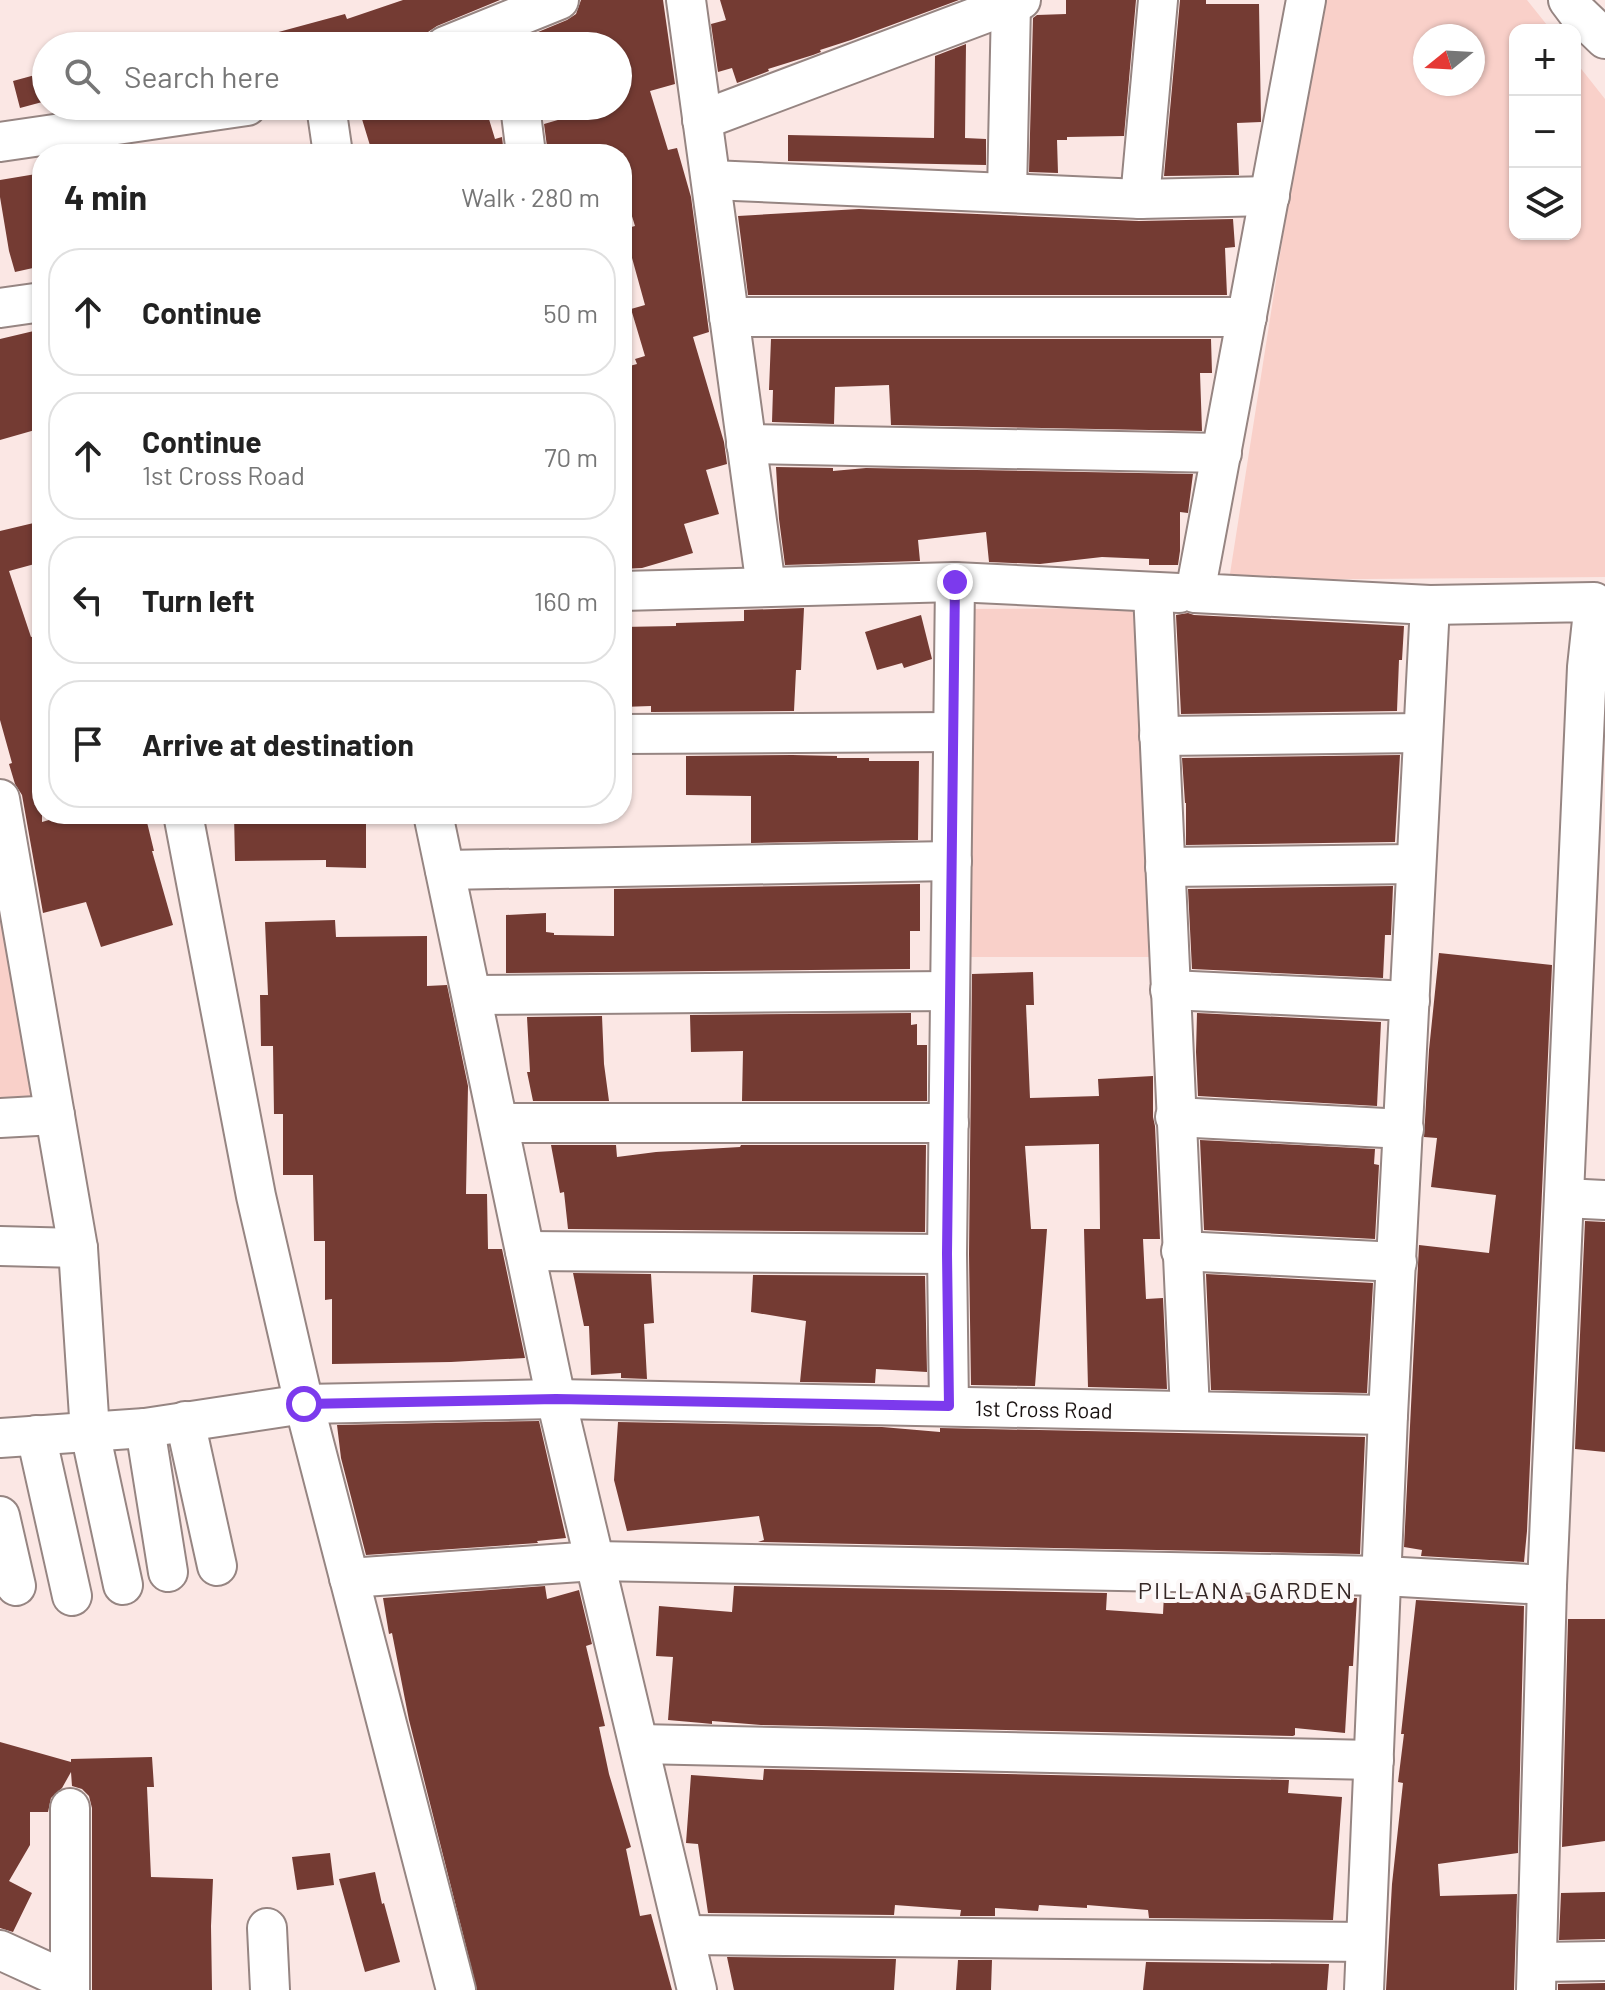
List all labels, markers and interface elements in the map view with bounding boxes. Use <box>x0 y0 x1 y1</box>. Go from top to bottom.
north arrow <box>1413 24 1485 96</box>
map controls <box>1509 24 1581 240</box>
button: + <box>1509 24 1581 96</box>
search box <box>32 32 632 120</box>
icon: search <box>60 54 104 98</box>
text: Search here <box>124 58 280 94</box>
button: − <box>1509 96 1581 168</box>
button: layers <box>1509 168 1581 240</box>
text: 4 min <box>64 176 147 217</box>
text: Walk · 280 m <box>461 181 600 212</box>
icon: ahead <box>66 290 110 334</box>
text: Continue <box>142 294 262 330</box>
text: 50 m <box>543 297 598 328</box>
text: Continue <box>142 423 262 459</box>
icon: ahead <box>66 434 110 478</box>
text: 70 m <box>544 441 598 472</box>
text: 1st Cross Road <box>142 459 305 490</box>
route end <box>937 564 973 600</box>
icon: left <box>66 578 110 622</box>
text: Turn left <box>142 582 255 618</box>
text: 160 m <box>534 585 598 616</box>
icon: arrive <box>66 722 110 766</box>
text: Arrive at destination <box>142 726 414 762</box>
route start <box>286 1386 322 1422</box>
street label: 1st Cross Road <box>975 1394 1113 1423</box>
district label: PILLANA GARDEN <box>1138 1575 1354 1604</box>

